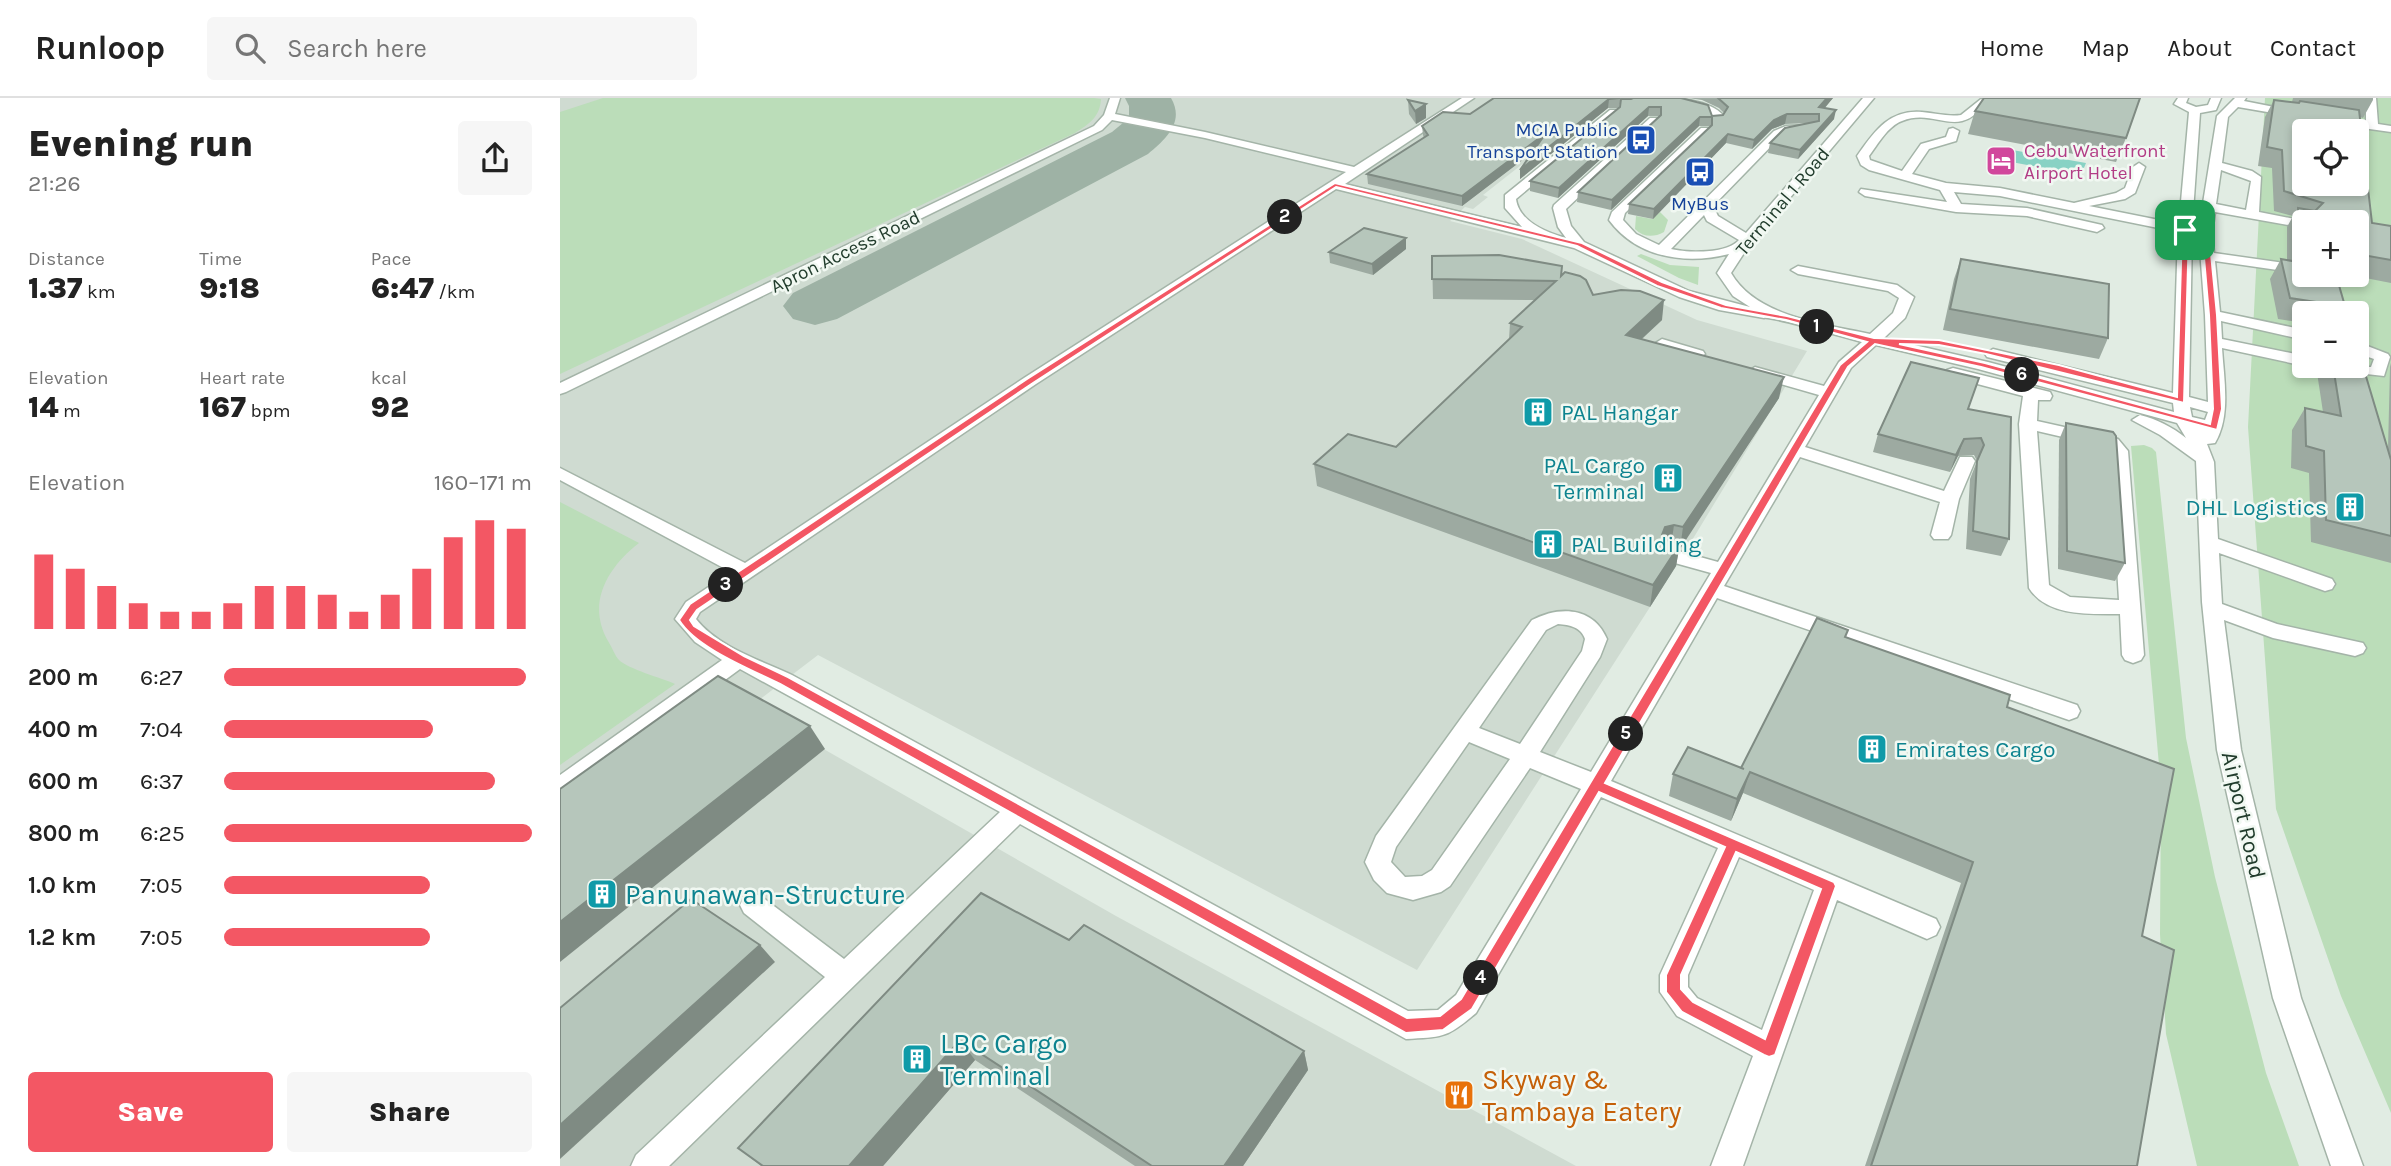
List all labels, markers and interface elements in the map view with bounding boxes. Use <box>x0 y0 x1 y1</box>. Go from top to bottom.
search box <box>207 17 697 80</box>
text: Runloop <box>35 29 165 67</box>
icon: search <box>231 29 269 67</box>
text: Search here <box>287 33 427 64</box>
text: Home <box>1980 34 2044 62</box>
text: Map <box>2082 34 2129 62</box>
text: About <box>2167 34 2232 62</box>
text: Contact <box>2270 34 2356 62</box>
place label: MCIA Public Transport Station <box>1467 119 1618 163</box>
map controls <box>2292 119 2369 378</box>
button: locate <box>2292 119 2369 196</box>
text: Evening run <box>28 121 253 166</box>
button: share <box>458 121 532 195</box>
bus stop icon: MCIA Public Transport Station <box>1624 123 1658 157</box>
place label: Cebu Waterfront Airport Hotel <box>2024 140 2166 184</box>
street label: Terminal 1 Road <box>1731 143 1834 260</box>
hotel icon: Cebu Waterfront Airport Hotel <box>1984 144 2018 178</box>
bus stop icon: MyBus <box>1683 155 1717 189</box>
text: 21:26 <box>28 170 81 197</box>
place label: MyBus <box>1671 193 1729 215</box>
pin: 2 <box>1268 200 1302 234</box>
pin <box>2155 200 2215 260</box>
text: 2 <box>1279 205 1290 227</box>
street label: Apron Access Road <box>767 206 924 298</box>
button: + <box>2292 210 2369 287</box>
icon: arrive <box>2166 211 2204 249</box>
text: Distance <box>28 248 105 270</box>
text: Time <box>199 248 242 270</box>
text: Pace <box>371 248 411 270</box>
text: 1.37 <box>28 270 83 306</box>
text: 9:18 <box>199 270 260 306</box>
text: 6:47 <box>371 270 434 306</box>
text: km <box>83 281 116 303</box>
text: /km <box>434 281 475 303</box>
button: − <box>2292 301 2369 378</box>
pin: 1 <box>1800 310 1834 344</box>
text: 1 <box>1813 315 1820 337</box>
pin: 6 <box>2004 358 2040 392</box>
text: 6 <box>2016 363 2027 385</box>
text: Elevation <box>28 367 108 389</box>
text: Heart rate <box>199 367 285 389</box>
text: kcal <box>371 367 407 389</box>
text: 14 <box>28 389 59 425</box>
text: 167 <box>199 389 246 425</box>
text: 92 <box>371 389 409 425</box>
building icon: PAL Hangar <box>1521 395 1555 429</box>
place label: PAL Hangar <box>1561 399 1679 426</box>
text: m <box>59 400 81 422</box>
text: bpm <box>246 400 291 422</box>
place label: PAL Cargo Terminal <box>1543 452 1645 505</box>
building icon: PAL Cargo Terminal <box>1651 461 1685 495</box>
text: Elevation <box>28 469 125 496</box>
text: 160–171 m <box>434 469 532 496</box>
building icon: DHL Logistics <box>2333 490 2367 524</box>
place label: DHL Logistics <box>2186 494 2327 521</box>
building icon: PAL Building <box>1531 527 1565 561</box>
place label: PAL Building <box>1571 531 1701 558</box>
pin: 3 <box>708 568 744 602</box>
text: 3 <box>720 573 731 595</box>
text: 200 m <box>28 664 99 691</box>
text: 6:27 <box>140 664 183 691</box>
text: 400 m <box>28 716 98 743</box>
text: 7:04 <box>140 716 183 743</box>
pin: 5 <box>1608 716 1644 752</box>
text: 5 <box>1620 722 1631 744</box>
building icon: Emirates Cargo <box>1855 732 1889 766</box>
place label: Emirates Cargo <box>1895 736 2056 763</box>
street label: Airport Road <box>2216 749 2271 881</box>
text: 600 m <box>28 768 99 795</box>
text: 6:37 <box>140 768 183 795</box>
text: 800 m <box>28 820 100 847</box>
text: 6:25 <box>140 820 185 847</box>
text: 1.0 km <box>28 872 97 899</box>
text: 7:05 <box>140 872 183 899</box>
building icon: Panunawan-Structure <box>585 877 619 911</box>
place label: Panunawan-Structure <box>625 878 905 911</box>
text: 1.2 km <box>28 924 96 951</box>
text: 7:05 <box>140 924 183 951</box>
pin: 4 <box>1464 960 1499 996</box>
text: 4 <box>1475 966 1486 988</box>
place label: LBC Cargo Terminal <box>940 1027 1068 1092</box>
building icon: LBC Cargo Terminal <box>900 1042 934 1076</box>
place label: Skyway & Tambaya Eatery <box>1482 1063 1682 1128</box>
button: Save <box>28 1072 273 1152</box>
button: Share <box>287 1072 532 1152</box>
restaurant icon: Skyway & Tambaya Eatery <box>1442 1078 1476 1112</box>

